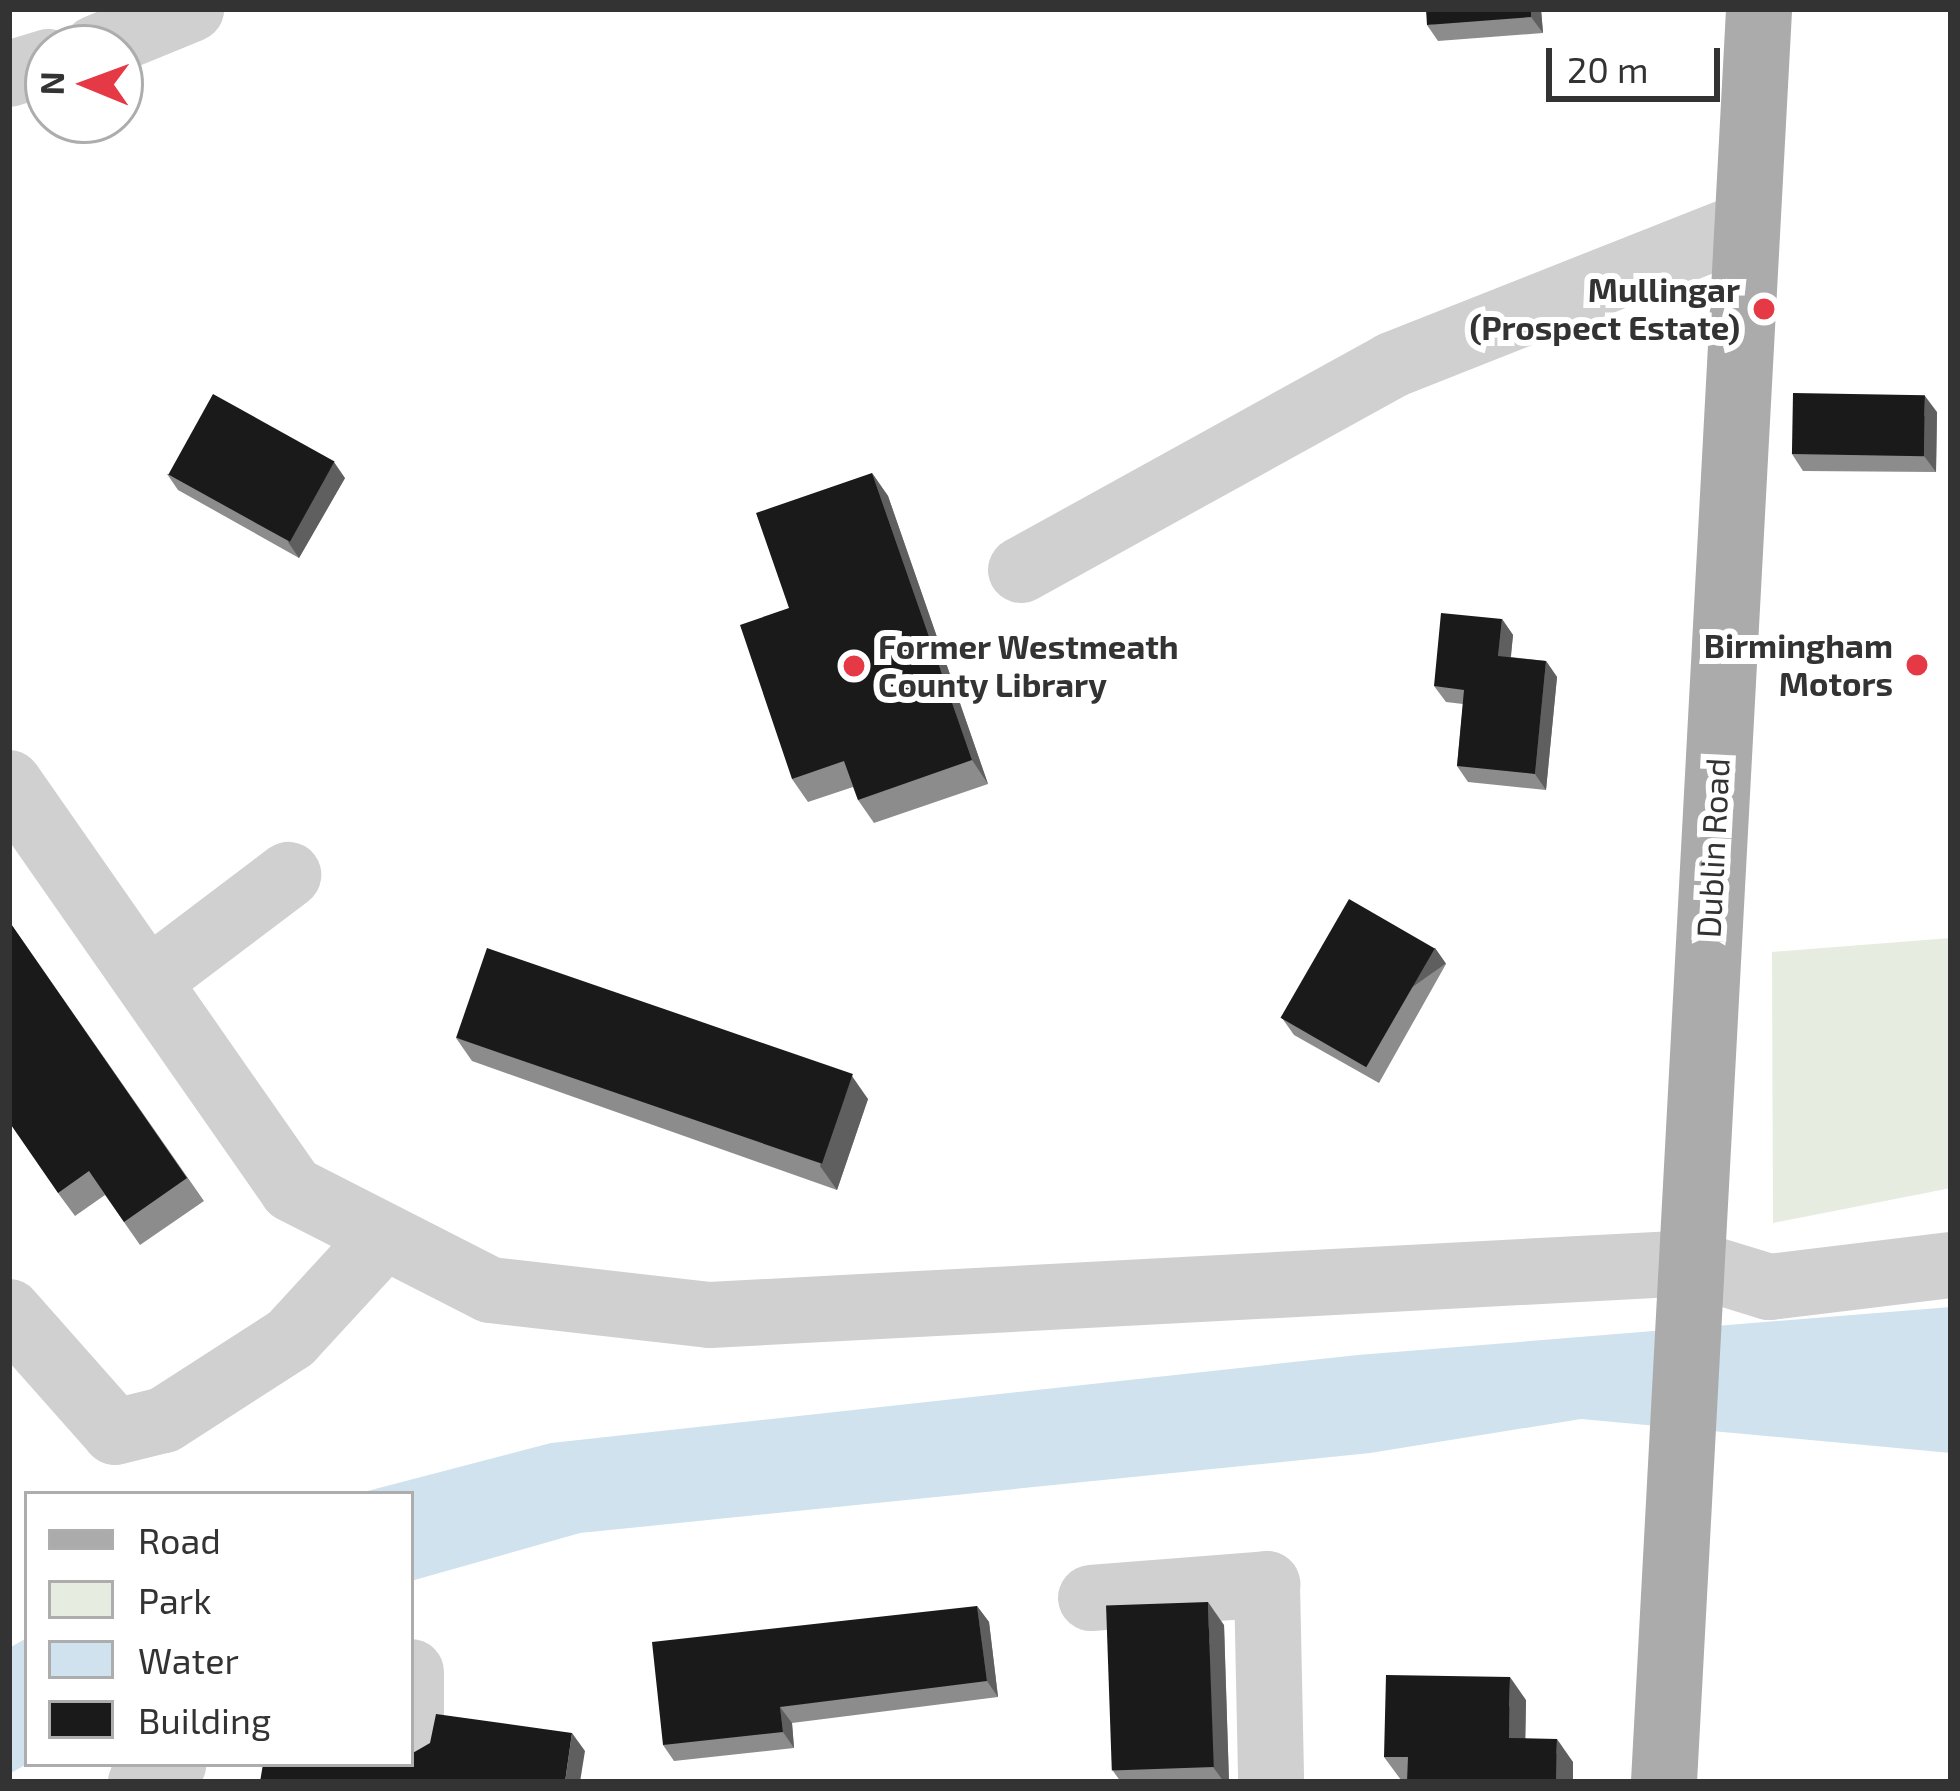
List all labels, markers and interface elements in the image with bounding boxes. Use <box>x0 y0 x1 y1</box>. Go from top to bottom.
north arrow <box>24 24 144 144</box>
scale bar <box>1552 24 1726 98</box>
text: 20 m <box>1567 47 1649 90</box>
text: N <box>31 71 71 96</box>
place label: Mullingar (Prospect Estate) <box>1469 270 1740 348</box>
marker: Mullingar (Prospect Estate) <box>1751 296 1777 322</box>
place label: Birmingham Motors <box>1704 626 1893 704</box>
place label: Former Westmeath County Library <box>878 627 1180 705</box>
marker: Birmingham Motors <box>1904 652 1930 678</box>
marker: Former Westmeath County Library <box>841 653 867 679</box>
street label: Dublin Road <box>1689 757 1737 939</box>
legend <box>24 1491 414 1767</box>
text: Road <box>138 1518 221 1561</box>
text: Park <box>138 1578 212 1621</box>
text: Water <box>138 1638 239 1681</box>
text: Building <box>138 1698 271 1741</box>

